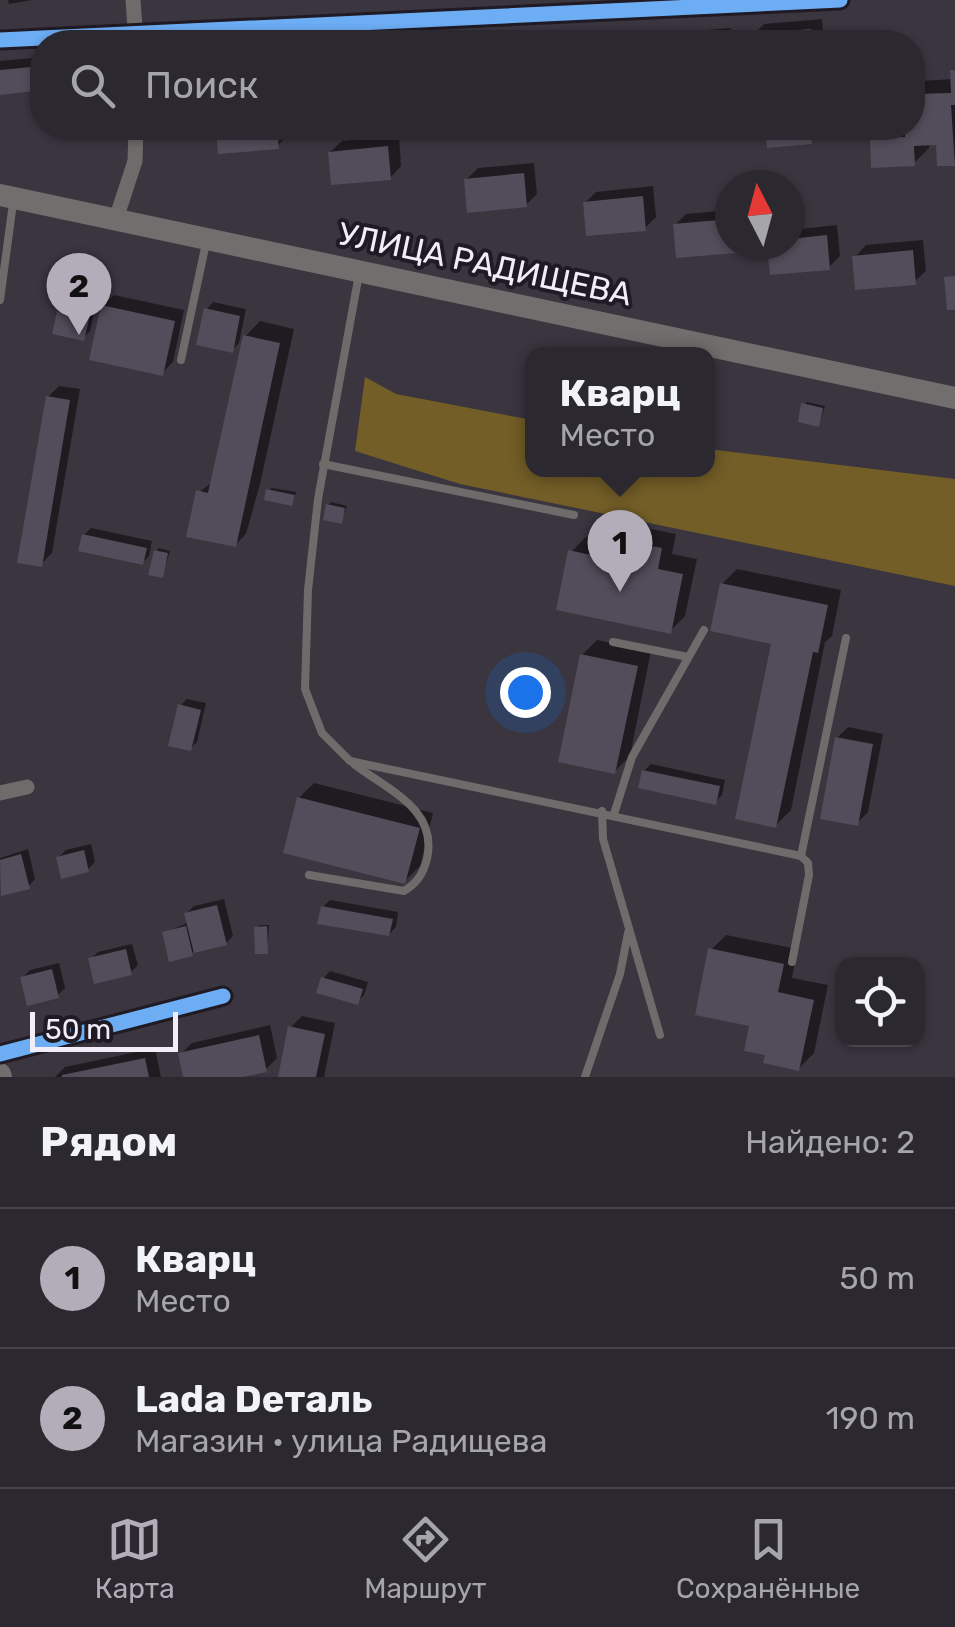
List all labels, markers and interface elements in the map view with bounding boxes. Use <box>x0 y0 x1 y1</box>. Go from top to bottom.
search box <box>30 30 925 140</box>
icon: search <box>65 58 120 113</box>
text: Поиск <box>145 62 258 108</box>
north arrow <box>715 170 805 260</box>
street label: УЛИЦА РАДИЩЕВА <box>335 214 635 314</box>
pin: 2 <box>46 252 112 335</box>
popup <box>525 347 715 477</box>
text: Кварц <box>560 370 681 416</box>
text: Место <box>560 416 655 454</box>
pin: 1 <box>588 510 652 592</box>
your location <box>500 667 551 718</box>
map controls <box>835 957 925 1047</box>
button: locate <box>835 957 925 1047</box>
scale bar <box>30 1007 178 1052</box>
text: 50 m <box>45 1013 111 1046</box>
text: Рядом <box>40 1117 177 1167</box>
text: Найдено: 2 <box>745 1123 915 1161</box>
text: Кварц <box>135 1236 256 1282</box>
text: 1 <box>65 1259 80 1297</box>
text: 50 m <box>839 1259 915 1297</box>
text: Место <box>135 1282 231 1320</box>
text: Lada Dеталь <box>135 1376 373 1422</box>
text: 2 <box>62 1399 83 1437</box>
text: 190 m <box>826 1399 915 1437</box>
text: Магазин · улица Радищева <box>135 1422 547 1460</box>
tab: Карта <box>95 1512 175 1605</box>
tab: Маршрут <box>364 1512 486 1605</box>
tab: Сохранённые <box>676 1512 860 1605</box>

